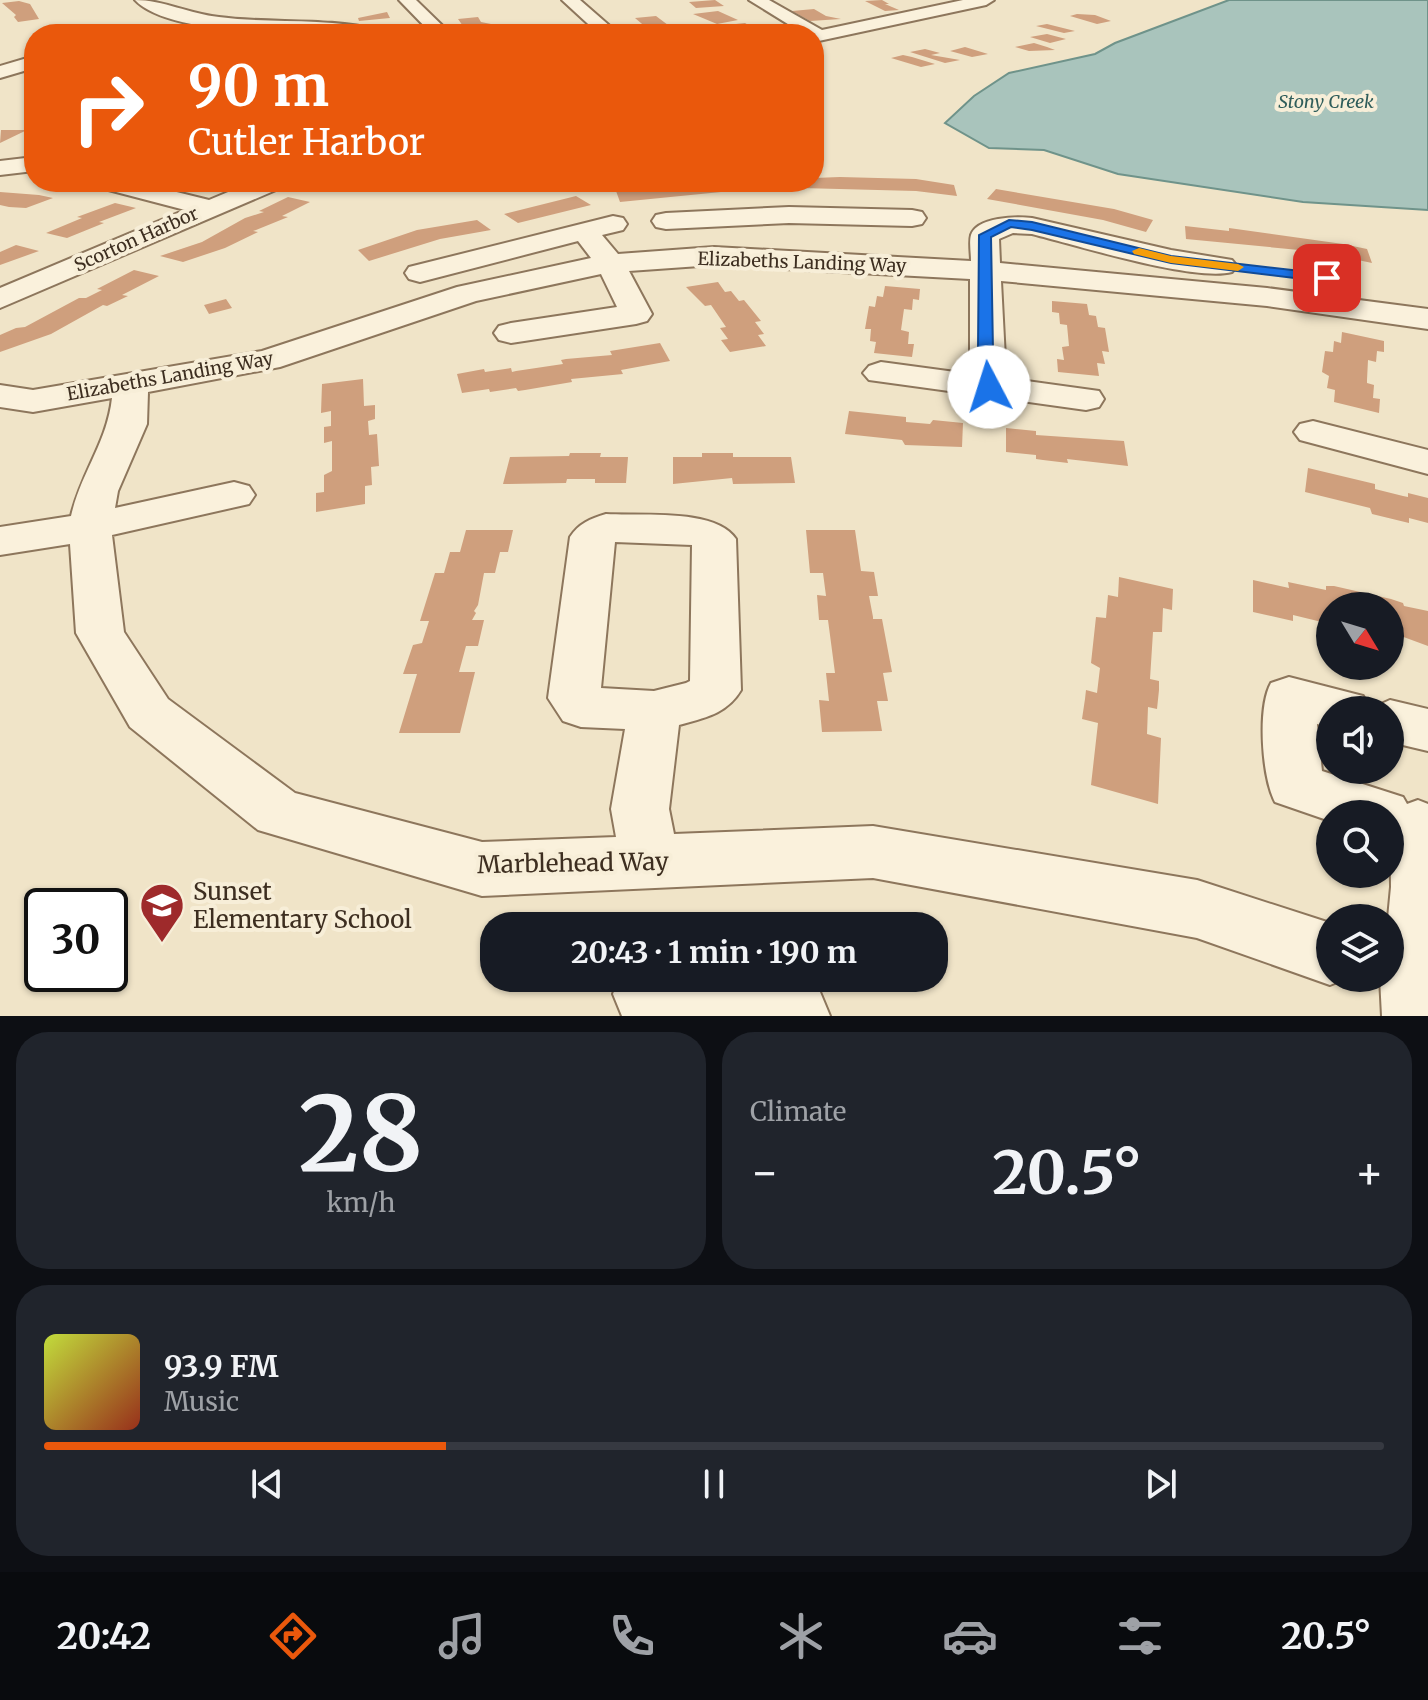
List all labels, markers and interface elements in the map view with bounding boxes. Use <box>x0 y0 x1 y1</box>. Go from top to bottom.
text: 90 m <box>188 51 329 121</box>
icon: right <box>56 56 160 160</box>
water label: Stony Creek <box>1278 90 1374 113</box>
text: Cutler Harbor <box>188 120 425 165</box>
street label: Scorton Harbor <box>70 201 202 277</box>
pin <box>1293 244 1361 312</box>
street label: Elizabeths Landing Way <box>697 247 907 277</box>
icon: arrive <box>1305 256 1349 300</box>
position arrow <box>947 345 1031 429</box>
street label: Elizabeths Landing Way <box>65 346 276 405</box>
north arrow <box>1316 592 1404 680</box>
map controls <box>1316 592 1404 992</box>
button: sound <box>1316 696 1404 784</box>
button: search <box>1316 800 1404 888</box>
street label: Marblehead Way <box>477 846 669 880</box>
place label: Sunset Elementary School <box>193 876 412 935</box>
school or university icon: Sunset Elementary School <box>138 881 186 944</box>
speed limit sign: 30 <box>24 888 128 992</box>
button: layers <box>1316 904 1404 992</box>
text: 20:43 · 1 min · 190 m <box>571 933 857 971</box>
text: 28 <box>299 1069 423 1199</box>
text: Climate <box>750 1095 846 1128</box>
text: 20.5° <box>992 1135 1142 1210</box>
text: − <box>750 1145 779 1200</box>
text: + <box>1355 1145 1384 1200</box>
text: km/h <box>327 1186 395 1219</box>
text: 93.9 FM <box>164 1347 279 1385</box>
text: Music <box>164 1385 239 1418</box>
icon: previous <box>245 1462 289 1506</box>
icon: pause <box>692 1462 736 1506</box>
icon: next <box>1139 1462 1183 1506</box>
icon: directions <box>265 1608 321 1664</box>
icon: music <box>434 1608 490 1664</box>
icon: phone <box>604 1608 660 1664</box>
icon: climate <box>773 1608 829 1664</box>
icon: car <box>942 1608 998 1664</box>
icon: filters <box>1112 1608 1168 1664</box>
text: 20:42 <box>57 1614 151 1659</box>
text: 20.5° <box>1281 1614 1371 1659</box>

